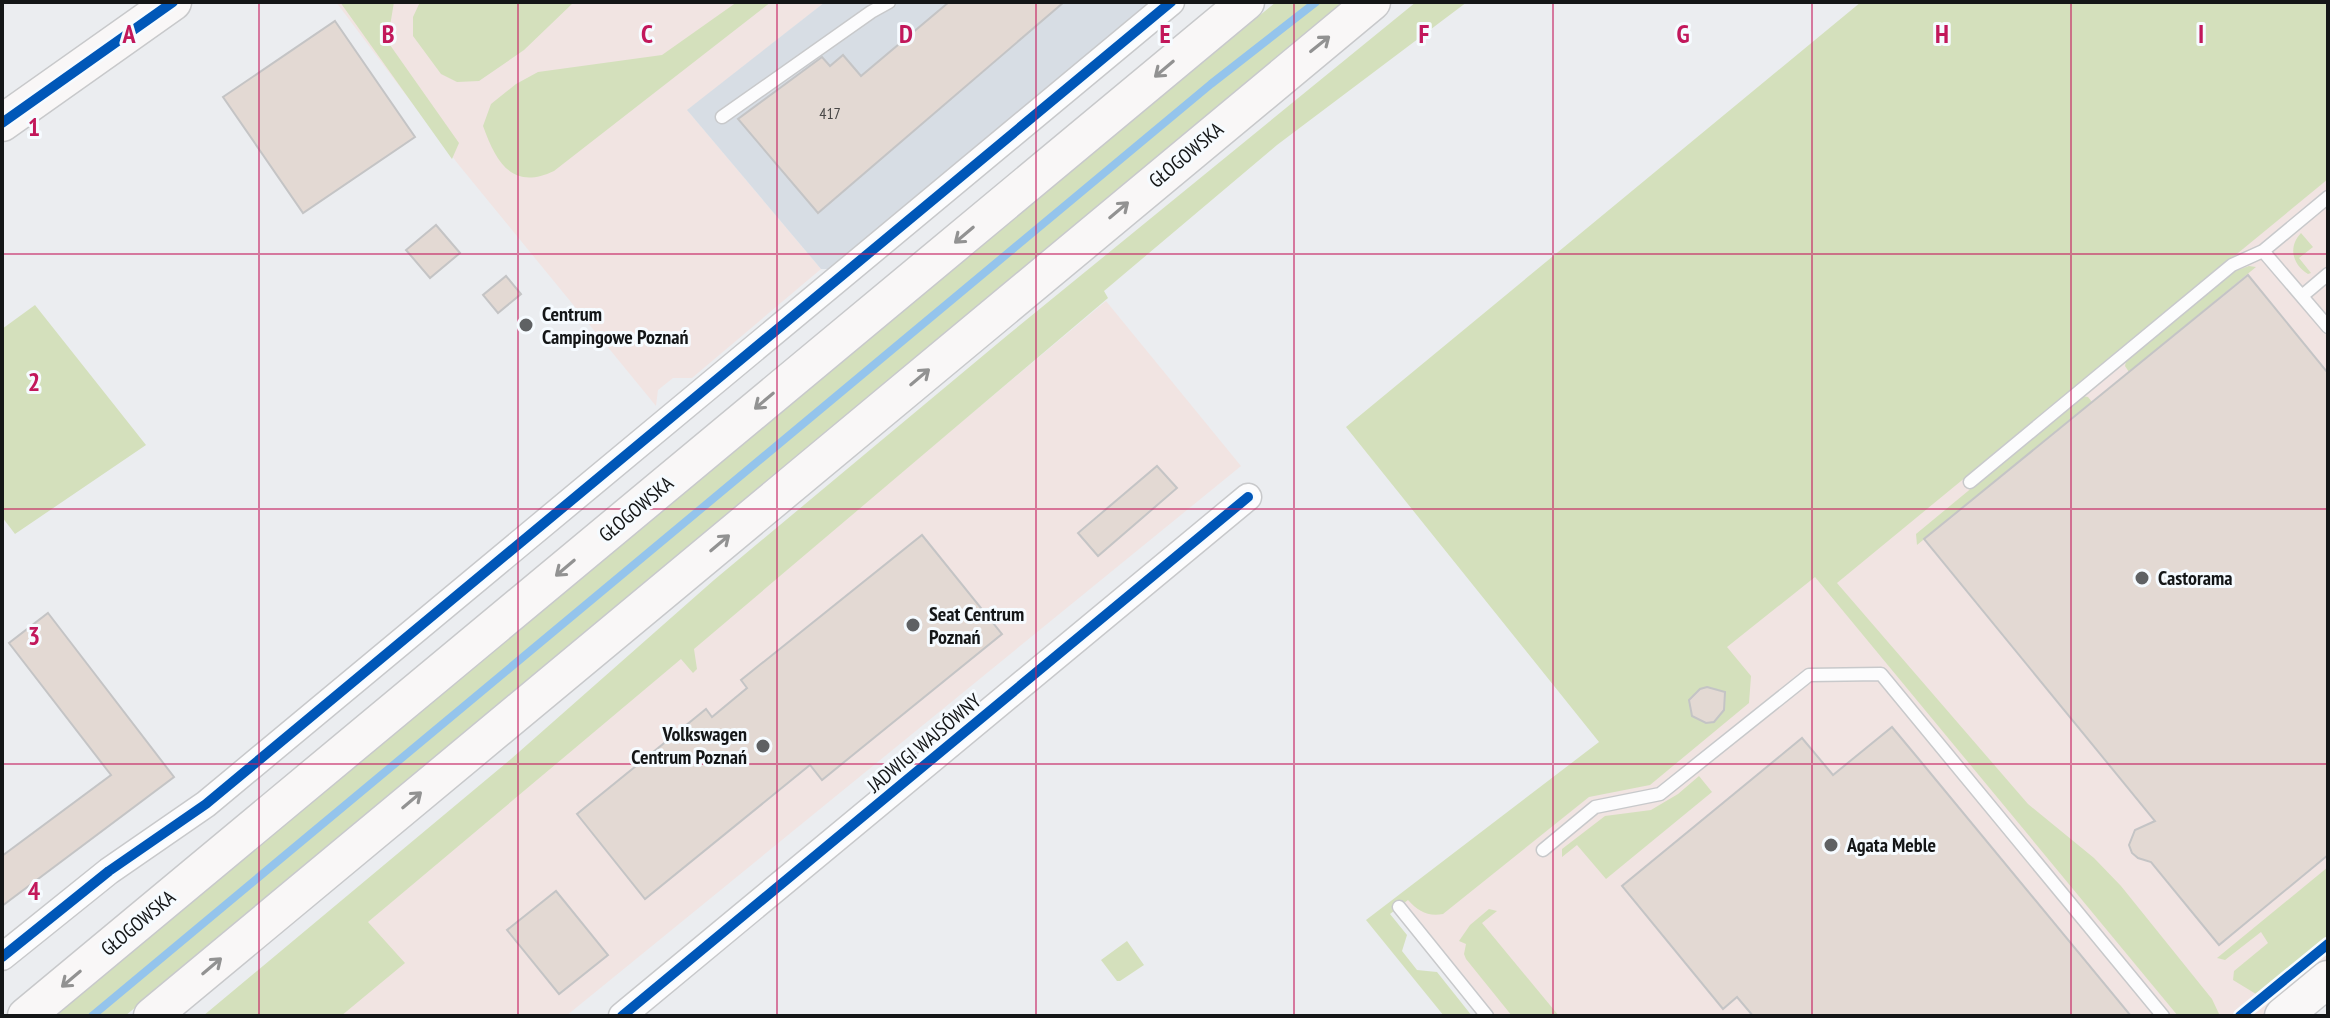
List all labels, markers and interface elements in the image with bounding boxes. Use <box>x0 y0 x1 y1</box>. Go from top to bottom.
text: A <box>121 17 136 50</box>
text: B <box>382 17 395 50</box>
text: C <box>641 17 653 50</box>
text: D <box>899 17 913 50</box>
text: E <box>1159 17 1171 50</box>
text: F <box>1419 17 1430 50</box>
text: G <box>1676 17 1690 50</box>
text: H <box>1935 17 1949 50</box>
text: I <box>2198 17 2204 50</box>
one-way arrow <box>1309 36 1330 54</box>
one-way arrow <box>1154 60 1175 78</box>
house number: 417 <box>819 103 841 123</box>
text: 1 <box>28 110 40 143</box>
street label: GŁOGOWSKA <box>1143 116 1229 194</box>
one-way arrow <box>1109 201 1129 219</box>
one-way arrow <box>954 226 975 244</box>
place label: Centrum Campingowe Poznań <box>542 301 689 350</box>
marker: Centrum Campingowe Poznań <box>517 316 535 334</box>
text: 2 <box>28 365 40 398</box>
one-way arrow <box>909 368 929 386</box>
one-way arrow <box>754 392 775 410</box>
street label: GŁOGOWSKA <box>593 470 679 548</box>
one-way arrow <box>709 534 730 552</box>
one-way arrow <box>555 559 576 577</box>
place label: Castorama <box>2158 565 2233 591</box>
marker: Castorama <box>2133 569 2151 587</box>
place label: Seat Centrum Poznań <box>929 601 1024 650</box>
marker: Seat Centrum Poznań <box>904 616 922 634</box>
text: 3 <box>28 619 40 652</box>
street label: JADWIGI WAJSÓWNY <box>861 688 986 799</box>
place label: Volkswagen Centrum Poznań <box>631 721 747 770</box>
marker: Volkswagen Centrum Poznań <box>754 737 772 755</box>
one-way arrow <box>401 791 421 809</box>
place label: Agata Meble <box>1846 832 1936 858</box>
marker: Agata Meble <box>1822 836 1840 854</box>
text: 4 <box>28 874 41 907</box>
street label: GŁOGOWSKA <box>95 884 181 962</box>
one-way arrow <box>201 957 222 975</box>
one-way arrow <box>62 970 82 988</box>

